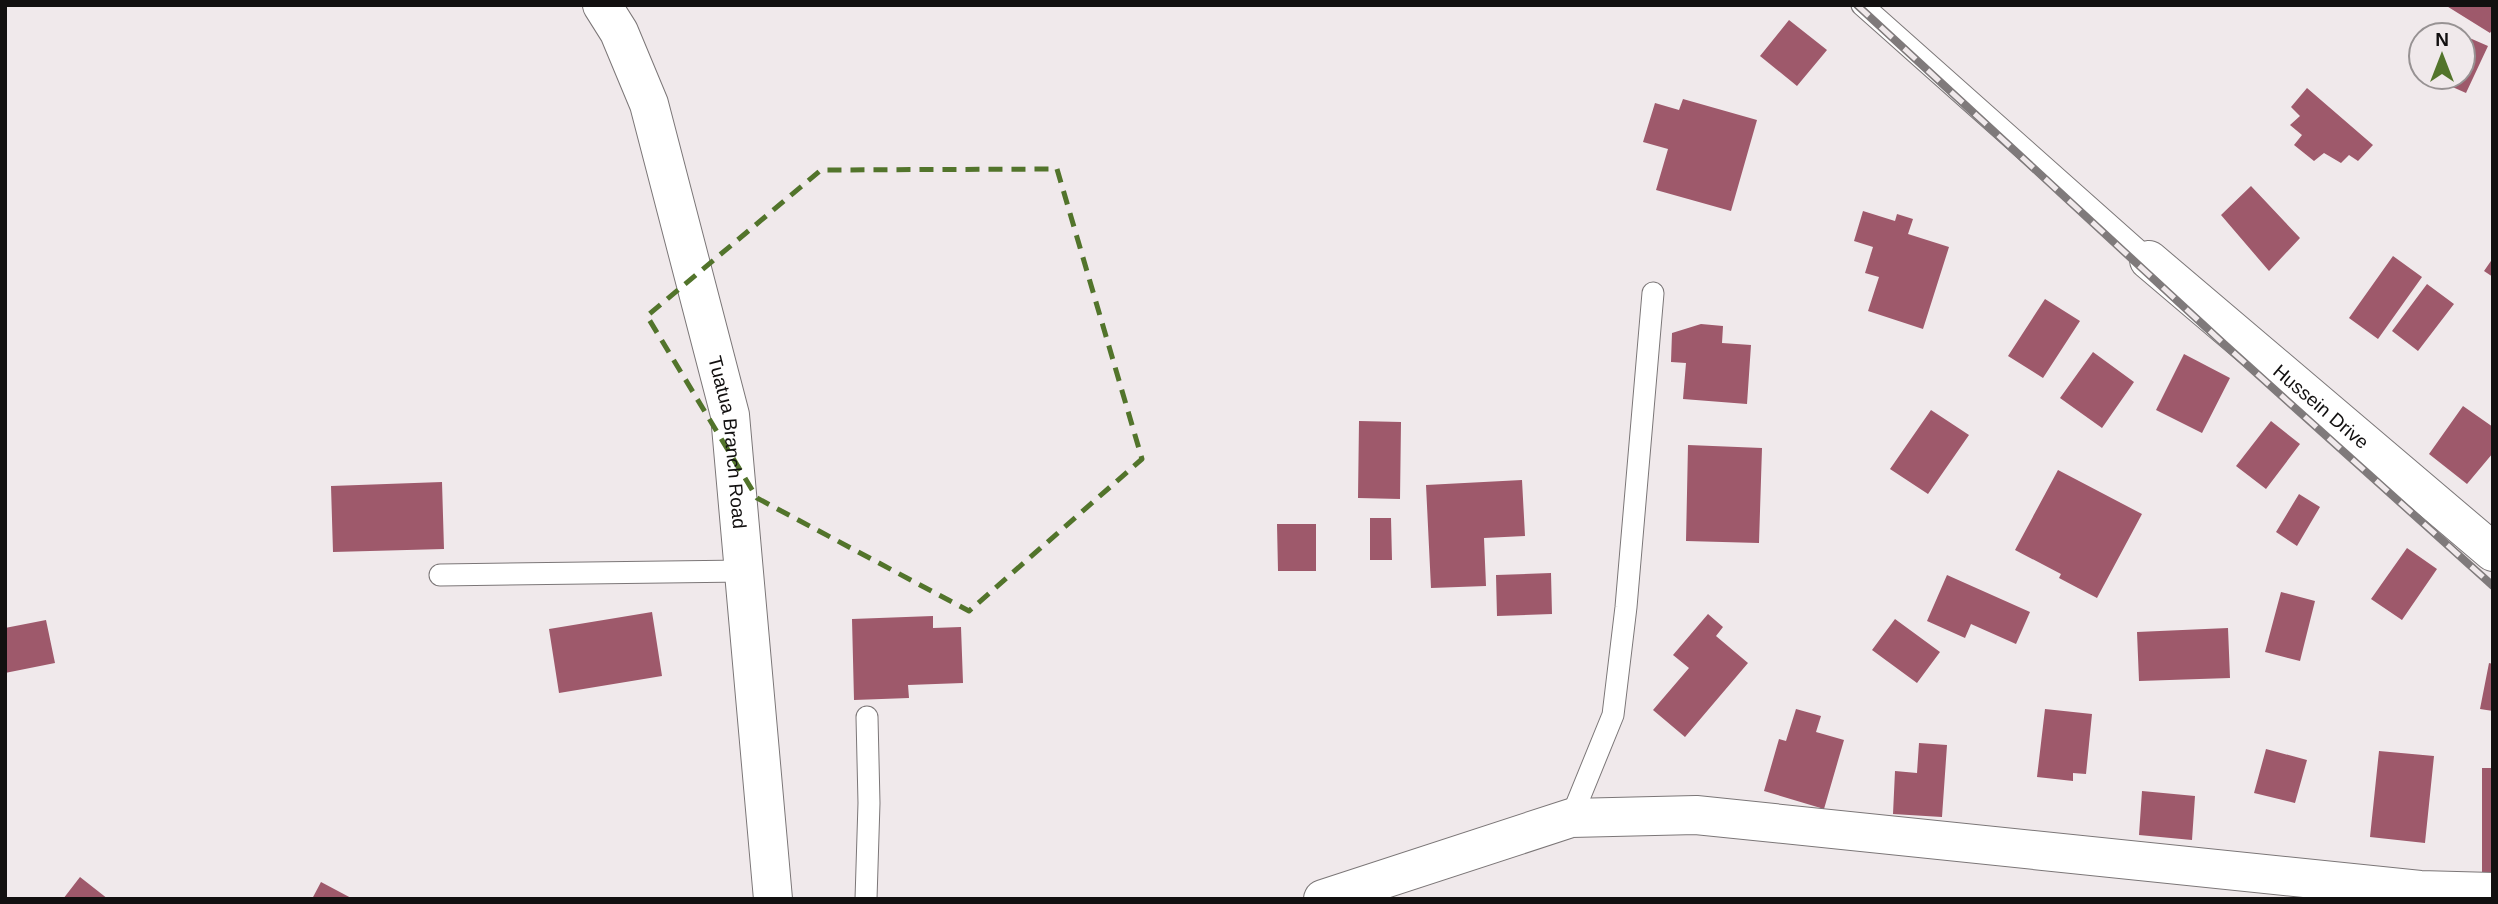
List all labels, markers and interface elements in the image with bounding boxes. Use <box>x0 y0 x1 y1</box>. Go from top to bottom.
north arrow <box>2407 21 2477 91</box>
text: N <box>2435 29 2449 50</box>
street label: Tuatua Branch Road <box>705 354 751 530</box>
street label: Hussein Drive <box>2269 360 2373 453</box>

